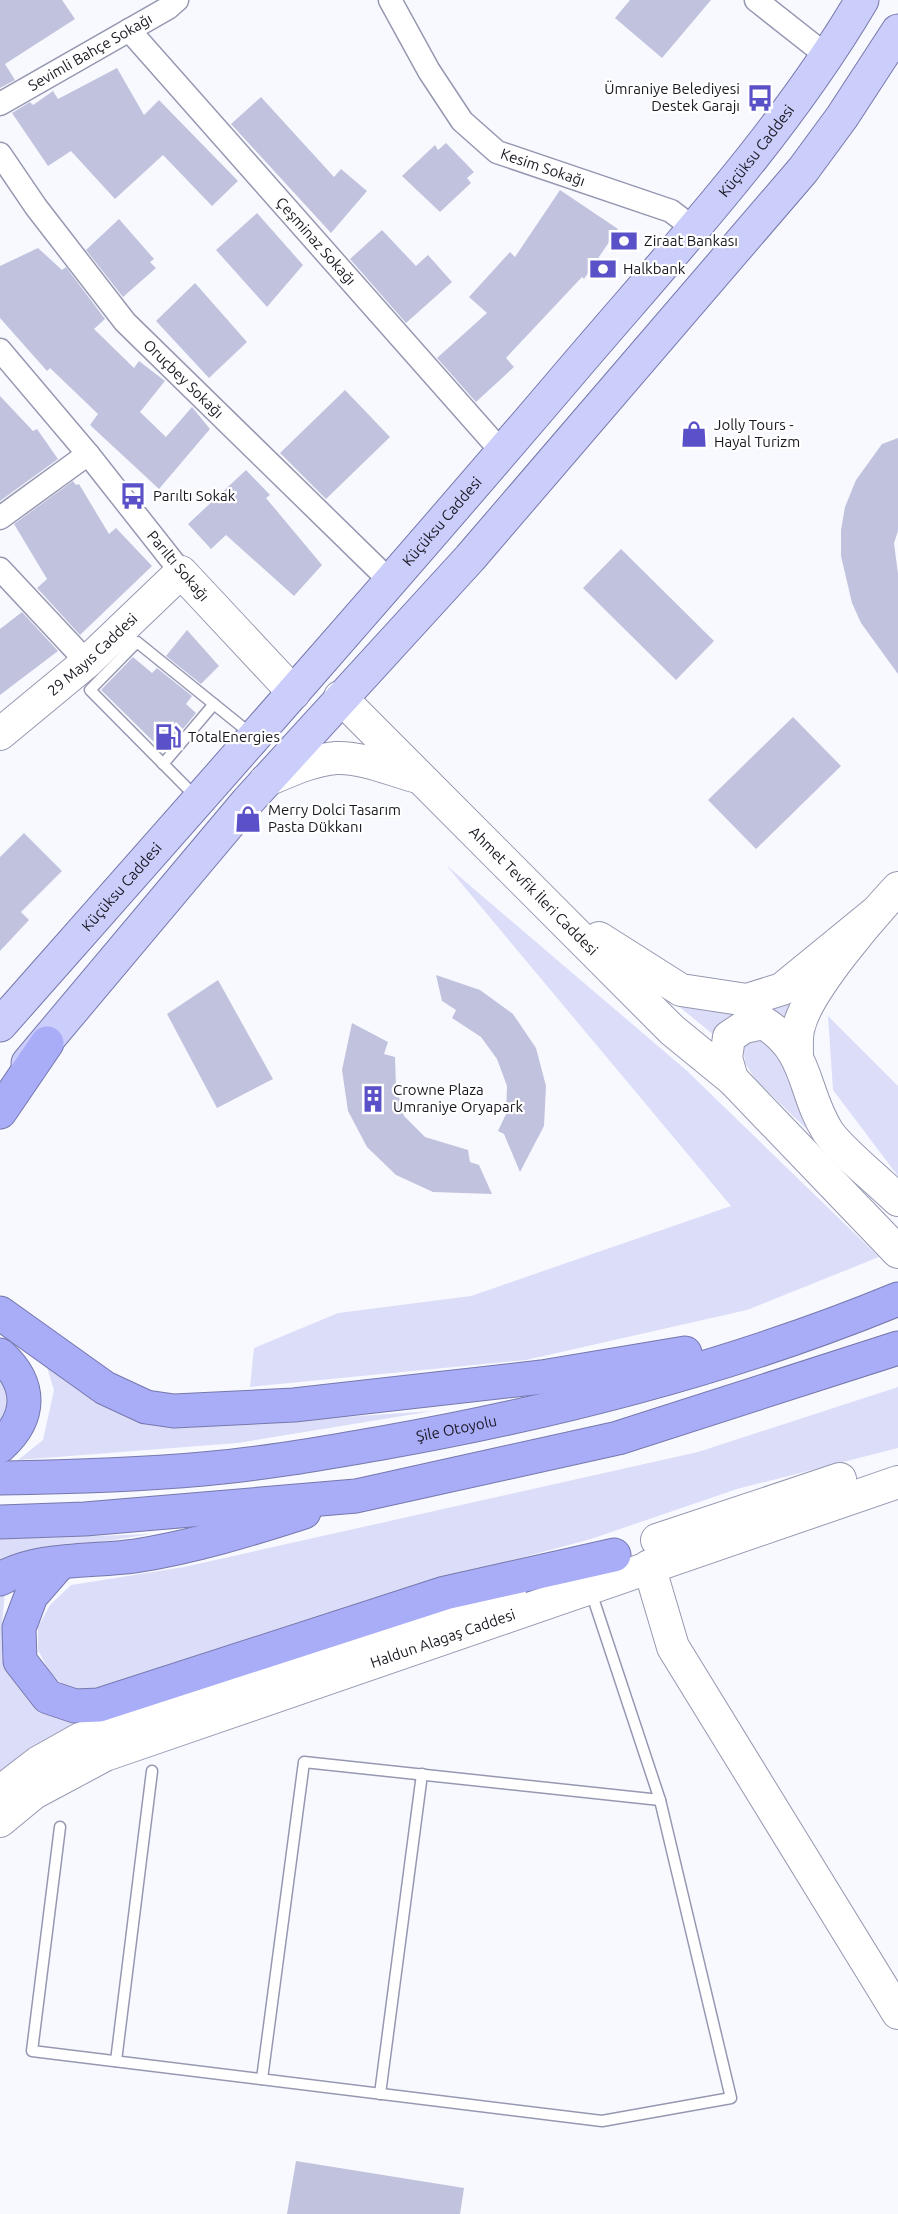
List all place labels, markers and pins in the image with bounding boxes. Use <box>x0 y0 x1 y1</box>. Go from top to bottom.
place label: Ümraniye Belediyesi Destek Garajı <box>604 80 740 114</box>
bus stop icon: Ümraniye Belediyesi Destek Garajı <box>745 83 775 113</box>
bank icon: Ziraat Bankası <box>609 226 639 256</box>
place label: Ziraat Bankası <box>644 232 738 249</box>
bank icon: Halkbank <box>588 254 618 284</box>
place label: Halkbank <box>623 260 686 277</box>
place label: Jolly Tours - Hayal Turizm <box>714 416 800 450</box>
shop icon: Jolly Tours - Hayal Turizm <box>679 419 709 449</box>
bus stop icon: Parıltı Sokak <box>118 481 148 511</box>
place label: Parıltı Sokak <box>153 487 236 504</box>
fuel station icon: TotalEnergies <box>153 722 183 752</box>
place label: TotalEnergies <box>188 728 280 745</box>
place label: Merry Dolci Tasarım Pasta Dükkanı <box>268 801 401 835</box>
shop icon: Merry Dolci Tasarım Pasta Dükkanı <box>233 804 263 834</box>
place label: Crowne Plaza Umraniye Oryapark <box>393 1081 523 1115</box>
building icon: Crowne Plaza Umraniye Oryapark <box>358 1084 388 1114</box>

